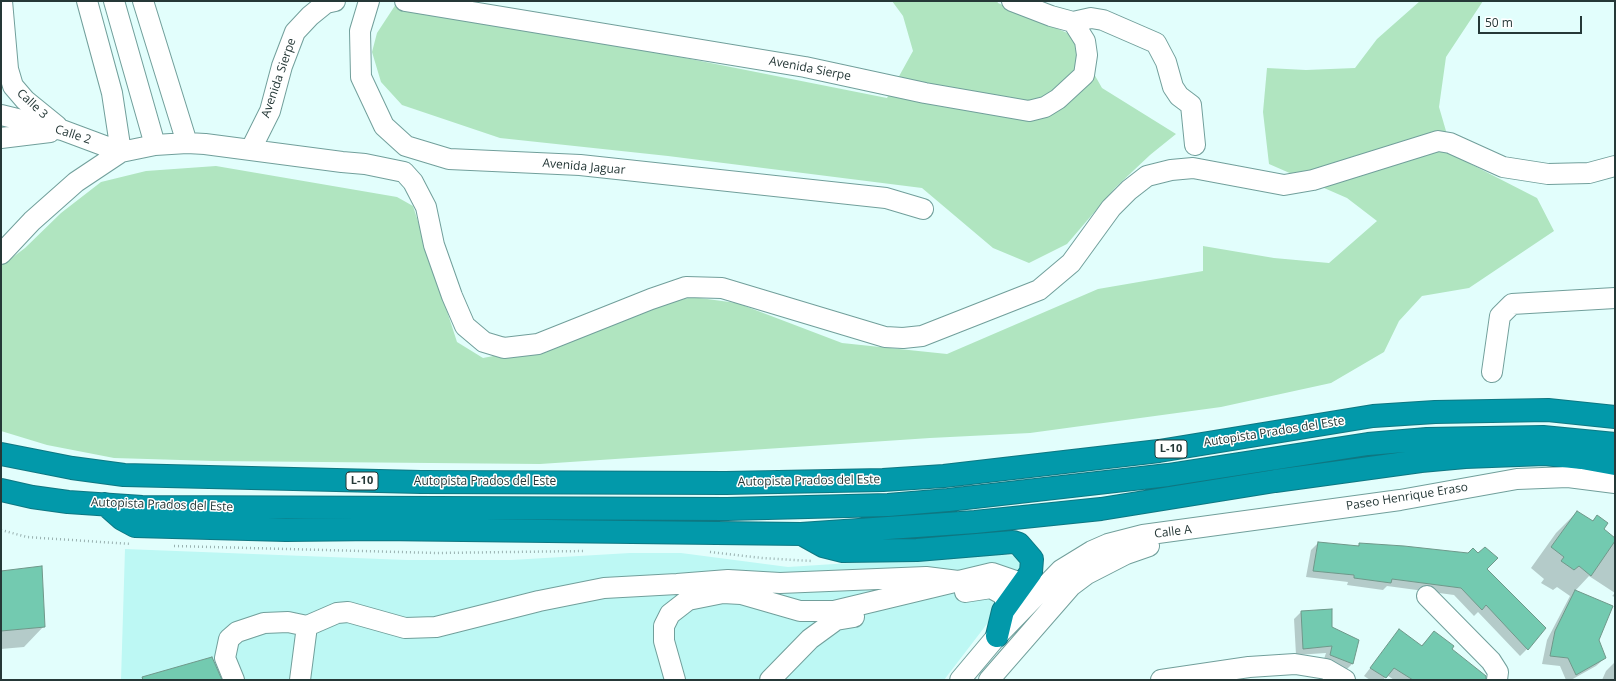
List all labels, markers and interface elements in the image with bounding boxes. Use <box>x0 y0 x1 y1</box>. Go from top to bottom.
scale bar <box>1480 8 1584 34</box>
text: 50 m <box>1485 14 1513 31</box>
street label: Avenida Sierpe <box>259 36 299 120</box>
street label: Avenida Sierpe <box>768 54 852 84</box>
street label: Calle 3 <box>14 86 50 122</box>
street label: Calle 2 <box>53 122 93 148</box>
street label: Avenida Jaguar <box>542 156 626 178</box>
street label: Autopista Prados del Este <box>1203 414 1345 450</box>
road number: L-10 <box>1155 440 1187 458</box>
road number: L-10 <box>346 472 378 490</box>
street label: Autopista Prados del Este <box>738 473 880 489</box>
street label: Autopista Prados del Este <box>414 475 556 489</box>
street label: Paseo Henrique Eraso <box>1345 480 1469 514</box>
street label: Autopista Prados del Este <box>91 495 233 515</box>
street label: Calle A <box>1153 523 1193 541</box>

